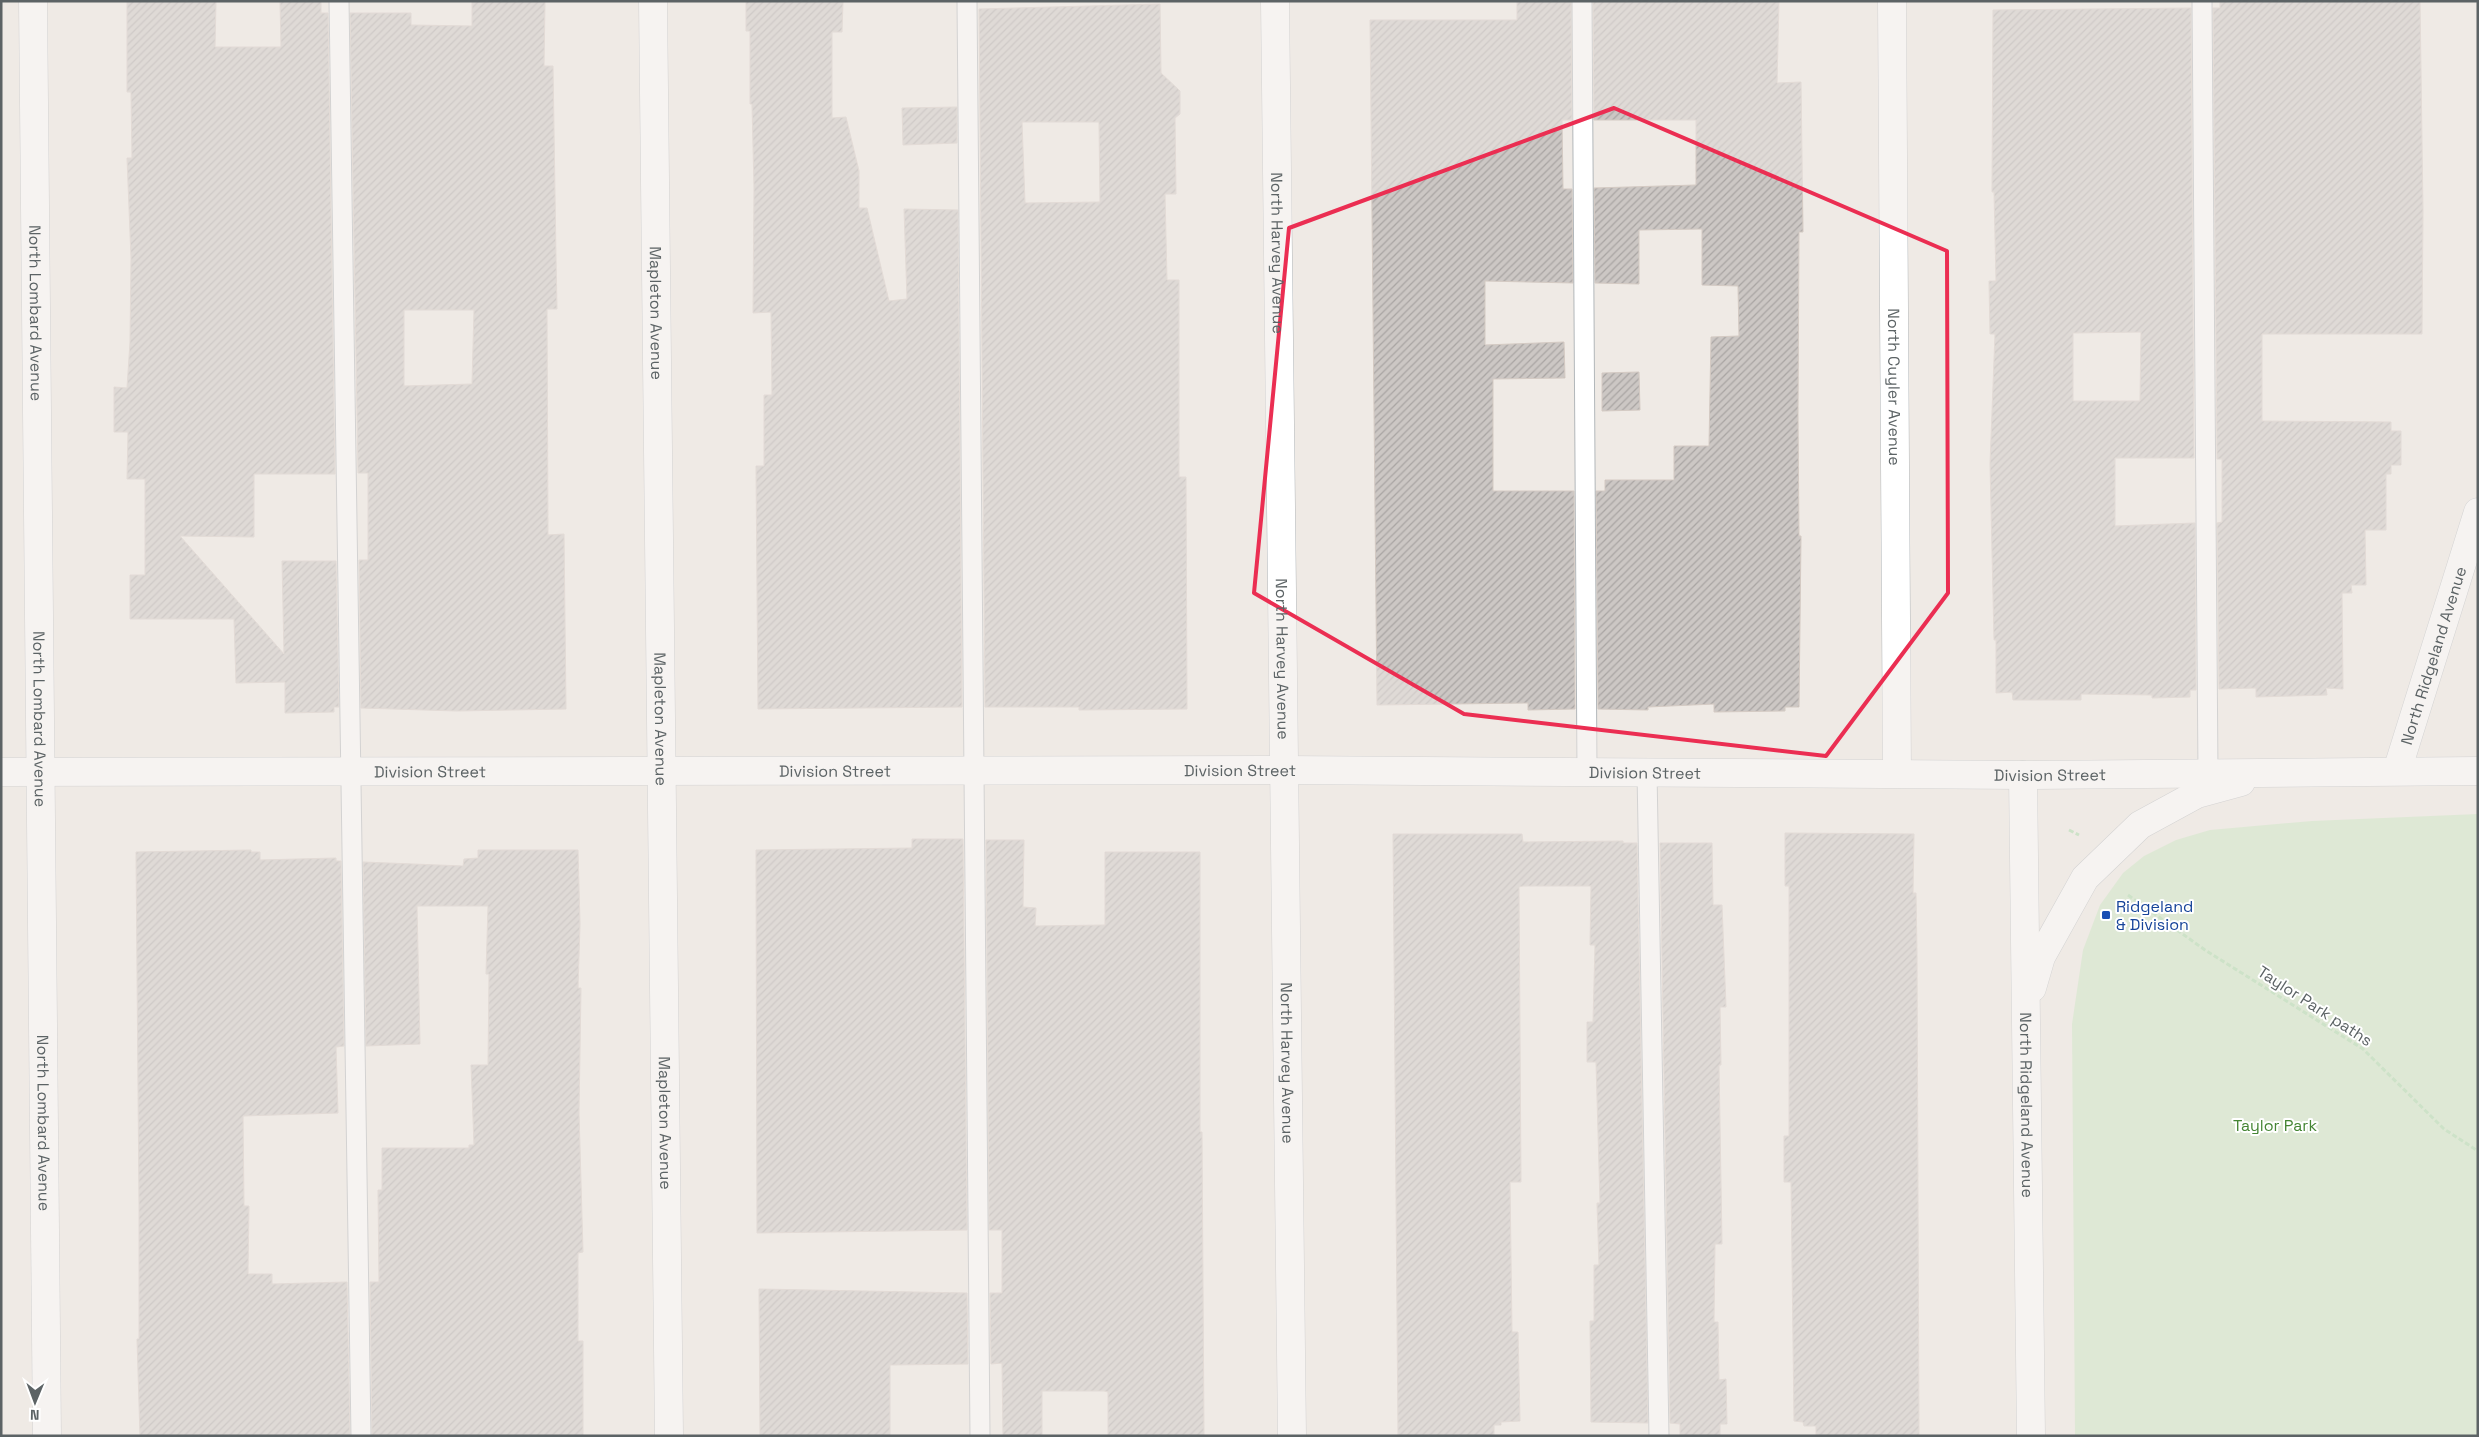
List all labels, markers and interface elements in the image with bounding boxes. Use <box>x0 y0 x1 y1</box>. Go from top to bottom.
street label: North Harvey Avenue <box>1267 172 1289 334</box>
street label: North Lombard Avenue <box>25 225 47 401</box>
street label: Mapleton Avenue <box>645 246 668 380</box>
street label: North Cuyler Avenue <box>1883 308 1906 466</box>
street label: North Ridgeland Avenue <box>2395 564 2471 747</box>
street label: North Harvey Avenue <box>1271 578 1294 740</box>
street label: North Lombard Avenue <box>29 631 51 807</box>
street label: Mapleton Avenue <box>650 652 672 786</box>
street label: Division Street <box>1184 759 1296 781</box>
street label: Division Street <box>779 760 891 781</box>
street label: Division Street <box>374 761 486 782</box>
street label: Division Street <box>1589 762 1701 783</box>
street label: Division Street <box>1994 764 2106 786</box>
place label: Ridgeland & Division <box>2116 896 2193 935</box>
marker: Ridgeland & Division <box>2100 909 2112 921</box>
street label: Taylor Park paths <box>2254 961 2376 1051</box>
street label: North Harvey Avenue <box>1276 982 1299 1144</box>
street label: North Ridgeland Avenue <box>2015 1012 2039 1198</box>
street label: North Lombard Avenue <box>33 1035 55 1211</box>
street label: Mapleton Avenue <box>654 1056 677 1190</box>
park label: Taylor Park <box>2233 1115 2317 1136</box>
north arrow <box>10 1377 60 1427</box>
text: N <box>30 1406 40 1424</box>

